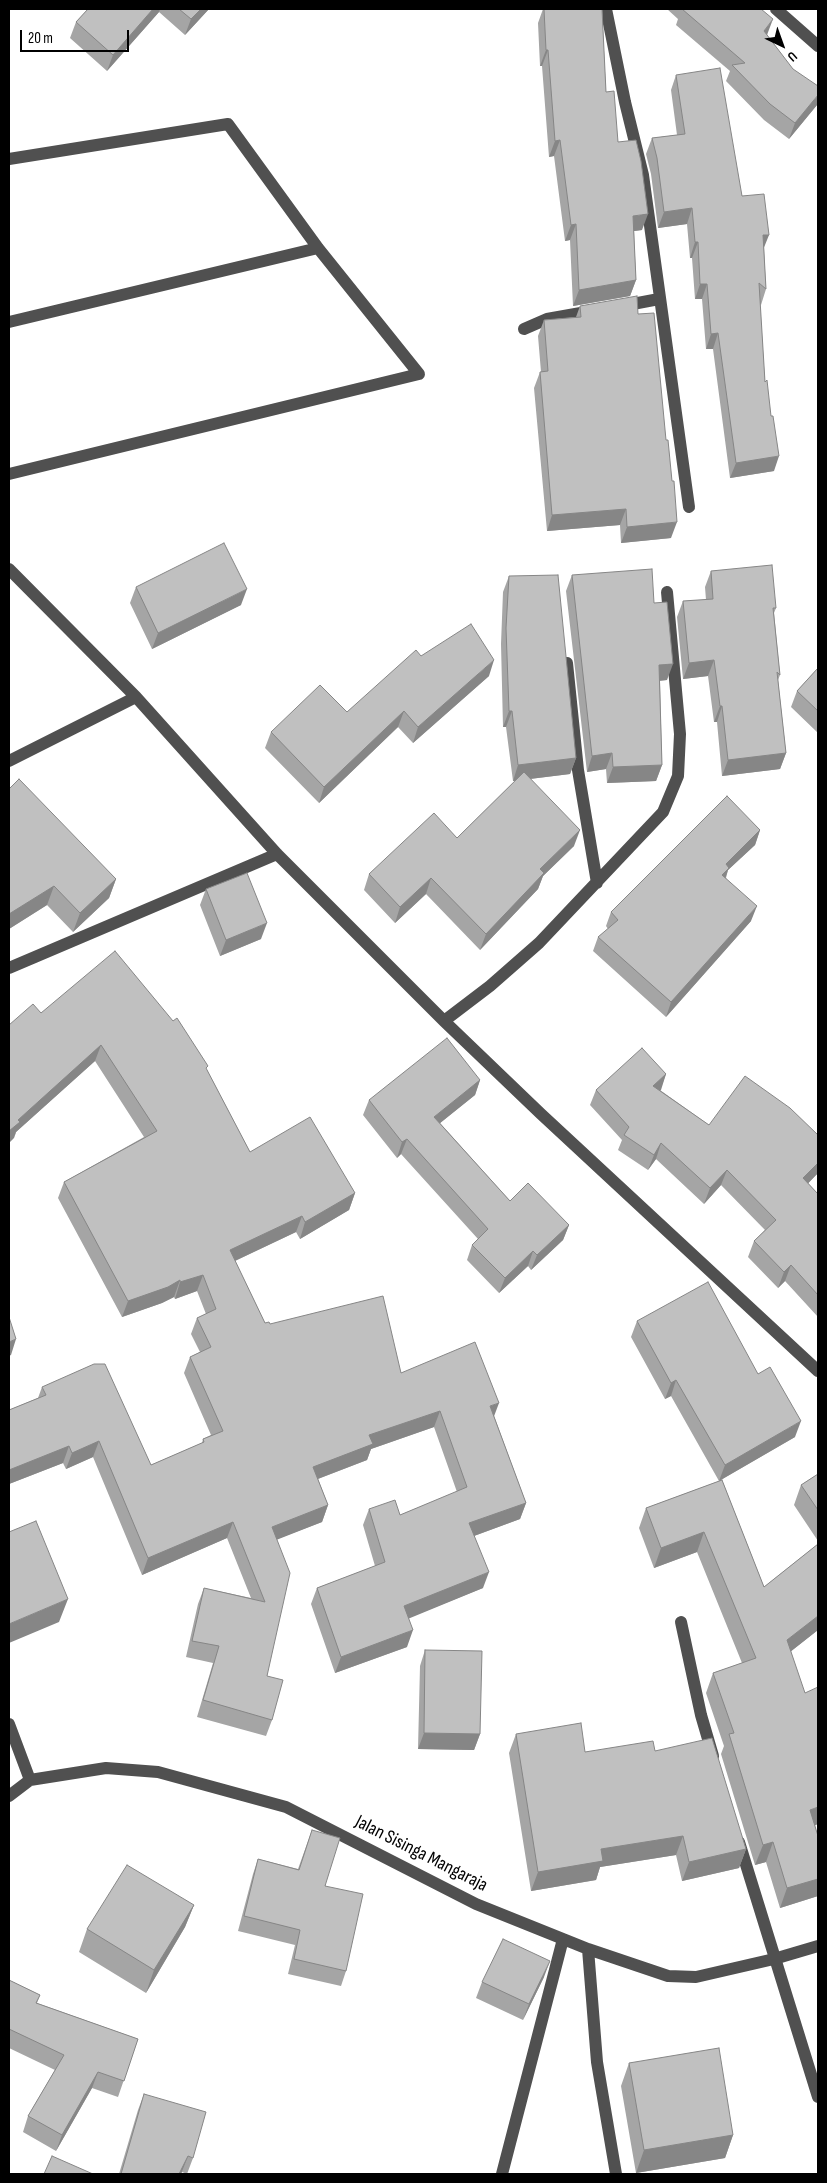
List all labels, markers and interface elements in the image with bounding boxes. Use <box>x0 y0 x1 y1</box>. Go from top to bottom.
scale bar <box>22 20 131 52</box>
north arrow <box>757 20 807 70</box>
text: 20 m <box>28 29 53 48</box>
text: U <box>784 48 801 65</box>
street label: Jalan Sisinga Mangaraja <box>351 1811 491 1897</box>

